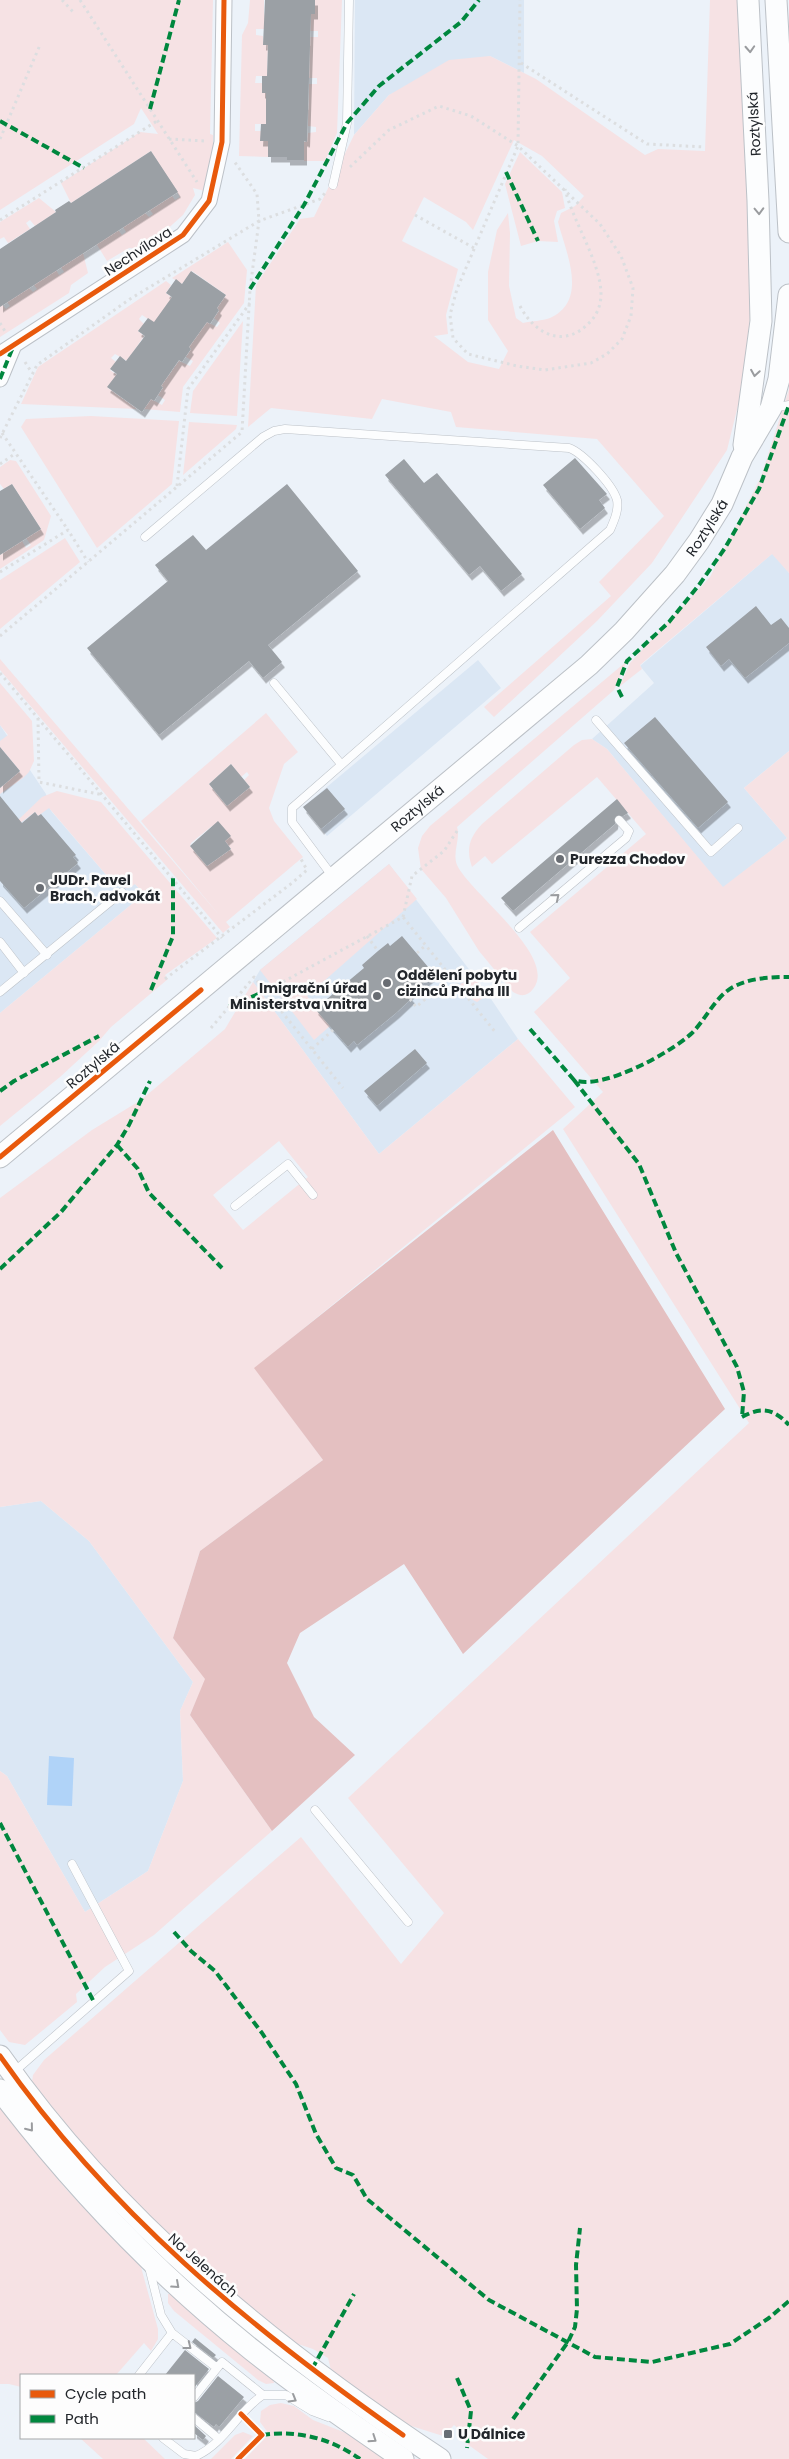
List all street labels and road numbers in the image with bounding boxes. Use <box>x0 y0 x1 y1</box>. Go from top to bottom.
street label: Roztylská <box>742 91 766 157</box>
street label: Nechvílova <box>100 222 176 280</box>
street label: Roztylská <box>681 495 733 560</box>
street label: Roztylská <box>386 780 449 837</box>
street label: Roztylská <box>62 1037 124 1093</box>
street label: Na Jelenách <box>164 2228 242 2302</box>

